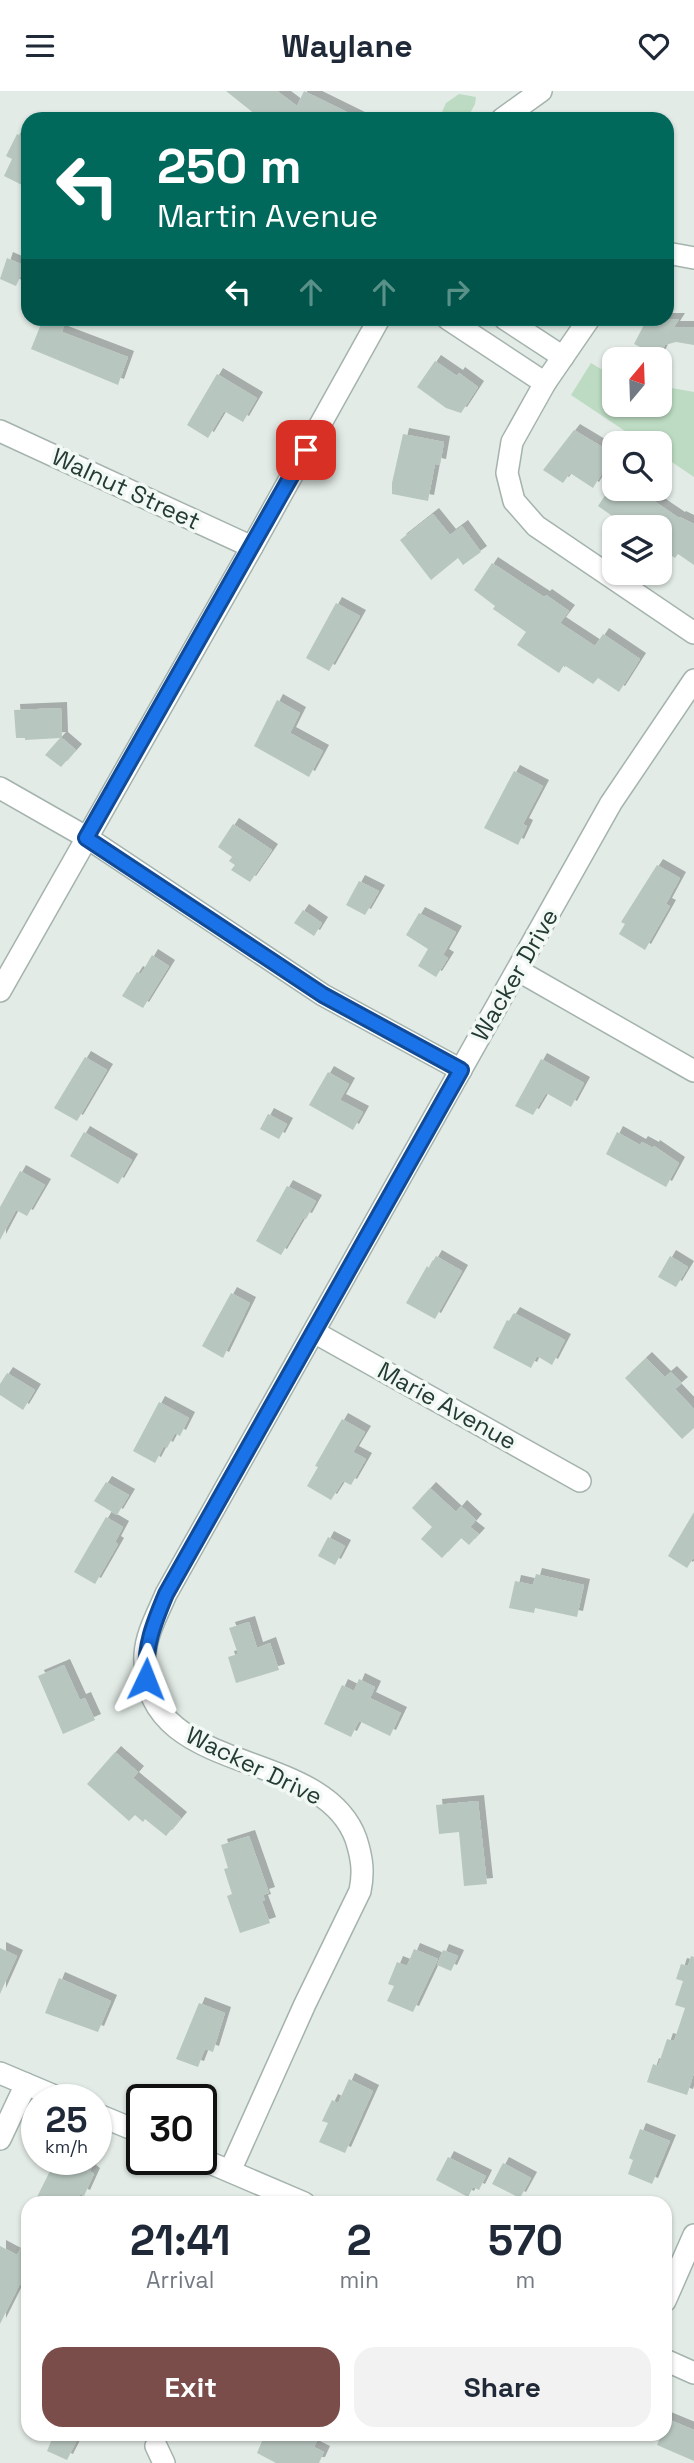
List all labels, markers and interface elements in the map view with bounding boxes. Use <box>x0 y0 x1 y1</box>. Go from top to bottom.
text: Waylane <box>281 26 413 66</box>
icon: menu <box>21 27 59 65</box>
icon: heart <box>635 27 673 65</box>
text: 250 m <box>157 135 302 197</box>
icon: left <box>42 140 133 231</box>
text: Martin Avenue <box>157 196 378 236</box>
icon: left <box>219 273 257 311</box>
icon: ahead <box>292 273 330 311</box>
icon: ahead <box>365 273 403 311</box>
icon: right <box>438 273 476 311</box>
north arrow <box>602 347 672 417</box>
map controls <box>602 347 672 585</box>
pin <box>276 420 336 480</box>
icon: arrive <box>287 431 325 469</box>
button: search <box>602 431 672 501</box>
street label: Walnut Street <box>47 441 205 536</box>
button: layers <box>602 515 672 585</box>
street label: Wacker Drive <box>464 903 565 1046</box>
street label: Marie Avenue <box>372 1355 522 1457</box>
position arrow <box>109 1642 183 1716</box>
street label: Wacker Drive <box>181 1719 327 1812</box>
speed limit sign: 30 <box>126 2084 217 2175</box>
text: 25 <box>46 2098 87 2142</box>
text: km/h <box>45 2135 88 2158</box>
text: 21:41 <box>130 2214 231 2267</box>
text: 2 <box>347 2214 372 2267</box>
text: 570 <box>488 2214 563 2267</box>
text: Arrival <box>146 2265 214 2295</box>
text: min <box>340 2265 379 2295</box>
text: m <box>516 2265 535 2295</box>
button: Exit <box>42 2347 340 2427</box>
button: Share <box>354 2347 651 2427</box>

